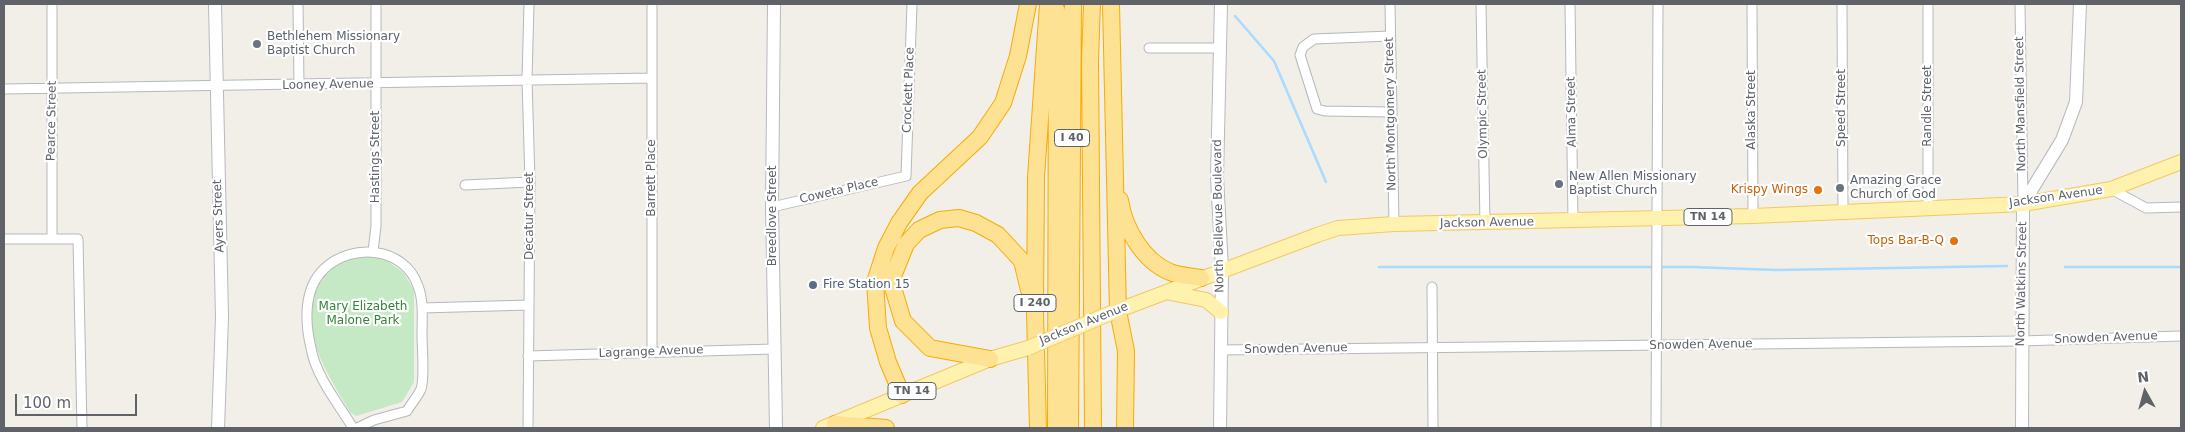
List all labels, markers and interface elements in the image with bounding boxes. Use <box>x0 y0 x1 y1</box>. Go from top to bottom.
place label: Bethlehem Missionary Baptist Church <box>267 30 400 58</box>
street label: North Mansfield Street <box>2013 36 2029 172</box>
street label: North Montgomery Street <box>1382 37 1400 191</box>
marker: Bethlehem Missionary Baptist Church <box>251 38 263 50</box>
street label: Crockett Place <box>900 47 918 133</box>
street label: Randle Street <box>1921 65 1935 147</box>
street label: Olympic Street <box>1475 69 1491 159</box>
street label: Speed Street <box>1835 69 1849 147</box>
street label: Alaska Street <box>1745 70 1759 150</box>
street label: Alma Street <box>1564 76 1580 148</box>
street label: Looney Avenue <box>282 77 374 93</box>
street label: Pearce Street <box>44 81 60 161</box>
street label: Hastings Street <box>369 111 383 203</box>
road number: I 40 <box>1054 130 1090 146</box>
street label: Barrett Place <box>645 139 659 217</box>
street label: North Bellevue Boulevard <box>1210 139 1228 293</box>
street label: Breedlove Street <box>766 166 780 266</box>
place label: New Allen Missionary Baptist Church <box>1569 170 1697 198</box>
street label: Decatur Street <box>523 172 537 260</box>
place label: Amazing Grace Church of God <box>1850 174 1941 202</box>
street label: Coweta Place <box>798 175 880 207</box>
marker: New Allen Missionary Baptist Church <box>1553 178 1565 190</box>
street label: Ayers Street <box>211 179 227 253</box>
marker: Amazing Grace Church of God <box>1834 182 1846 194</box>
place label: Krispy Wings <box>1731 183 1808 197</box>
street label: Jackson Avenue <box>2008 183 2104 211</box>
marker: Krispy Wings <box>1812 184 1824 196</box>
road number: TN 14 <box>1684 208 1732 226</box>
street label: Jackson Avenue <box>1440 215 1534 231</box>
street label: North Watkins Street <box>2014 221 2030 347</box>
place label: Tops Bar-B-Q <box>1868 234 1944 248</box>
marker: Tops Bar-B-Q <box>1948 235 1960 247</box>
place label: Fire Station 15 <box>823 278 910 292</box>
marker: Fire Station 15 <box>807 279 819 291</box>
road number: I 240 <box>1014 294 1056 312</box>
park label: Mary Elizabeth Malone Park <box>319 300 407 328</box>
street label: Jackson Avenue <box>1038 300 1130 348</box>
street label: Snowden Avenue <box>2054 329 2158 347</box>
street label: Snowden Avenue <box>1649 337 1753 353</box>
street label: Snowden Avenue <box>1244 341 1348 357</box>
street label: Lagrange Avenue <box>598 343 704 361</box>
north arrow <box>2120 367 2170 417</box>
text: N <box>2136 368 2150 386</box>
road number: TN 14 <box>888 382 936 400</box>
scale bar <box>18 384 140 416</box>
text: 100 m <box>23 394 71 412</box>

